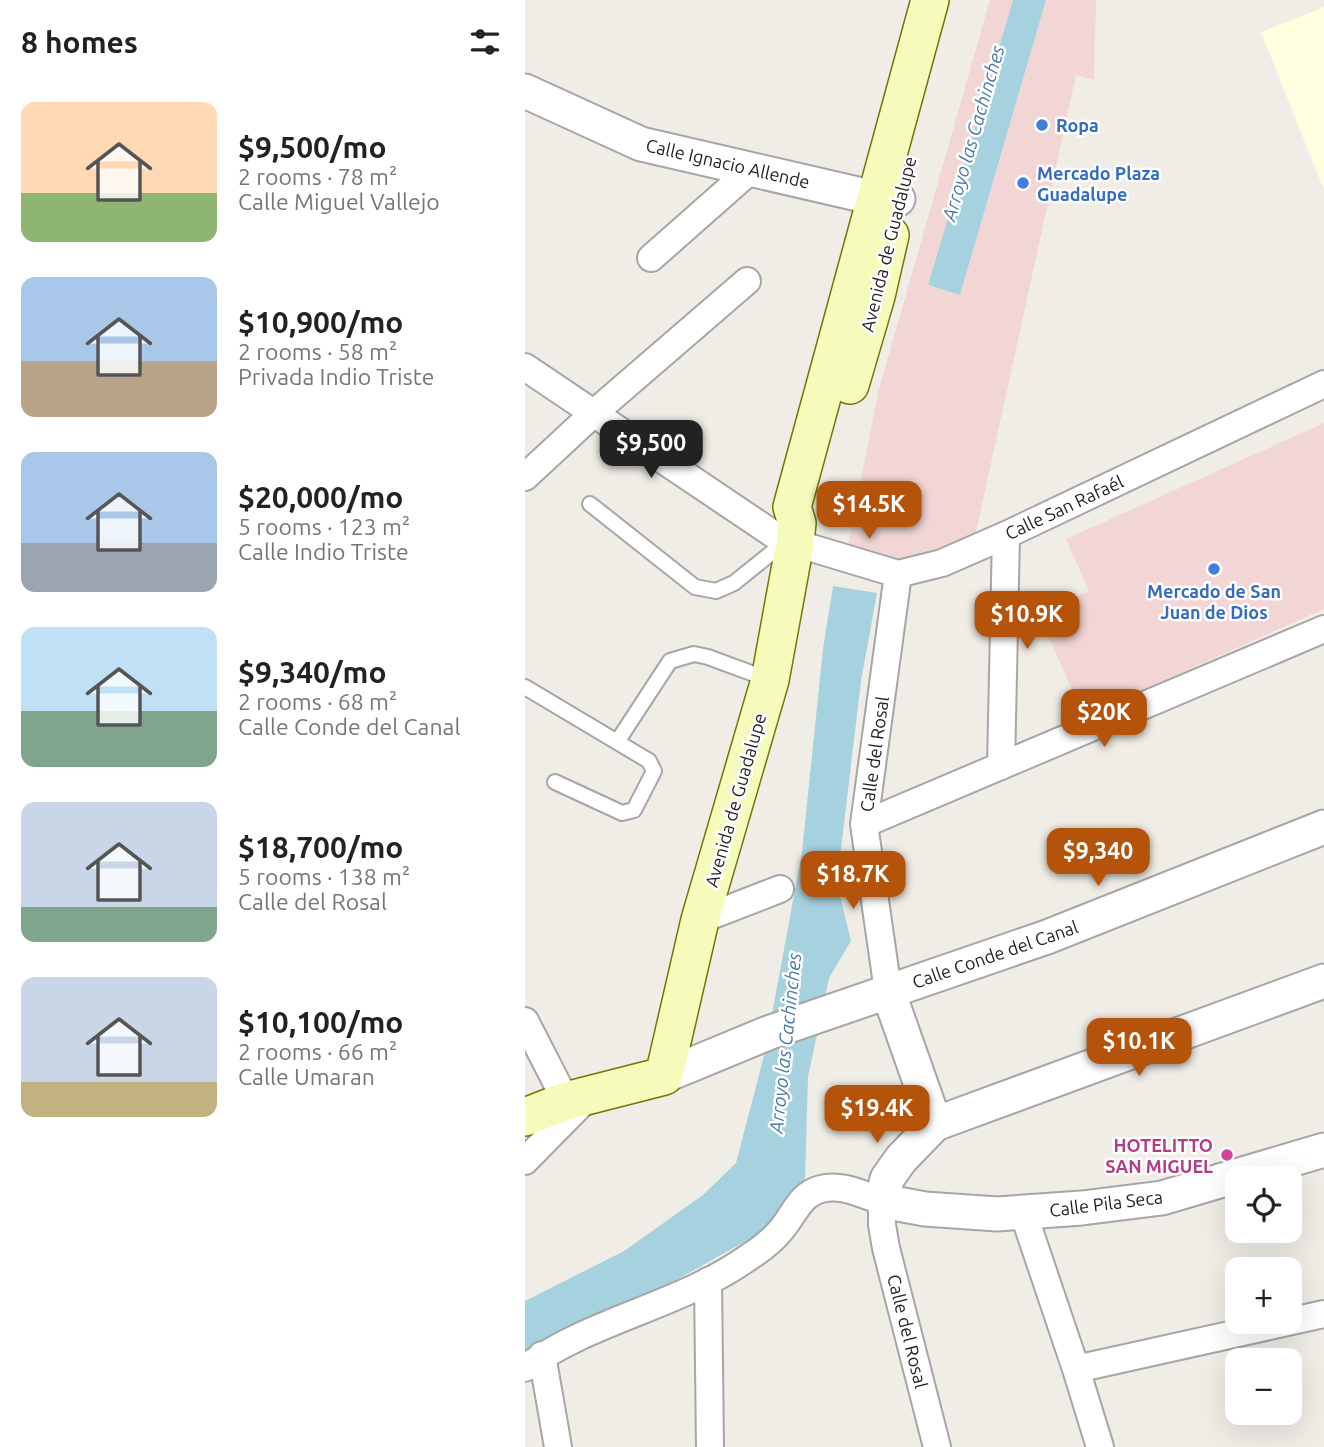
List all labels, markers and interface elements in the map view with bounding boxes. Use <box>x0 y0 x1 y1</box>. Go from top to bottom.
icon: filters <box>466 23 504 61</box>
text: 8 homes <box>21 25 138 59</box>
water label: Arroyo las Cachinches <box>937 43 1009 224</box>
place label: Ropa <box>1056 115 1099 135</box>
marker: Ropa <box>1034 117 1050 133</box>
icon: home <box>77 130 161 214</box>
text: $9,500/mo <box>238 130 387 164</box>
street label: Calle Ignacio Allende <box>644 134 812 192</box>
street label: Avenida de Guadalupe <box>857 154 919 334</box>
place label: Mercado Plaza Guadalupe <box>1037 163 1160 204</box>
text: 2 rooms · 78 m² <box>238 164 397 189</box>
marker: Mercado Plaza Guadalupe <box>1015 175 1031 191</box>
text: Calle Miguel Vallejo <box>238 189 440 214</box>
icon: home <box>77 305 161 389</box>
text: $10,900/mo <box>238 305 403 339</box>
text: 2 rooms · 58 m² <box>238 339 397 364</box>
text: Privada Indio Triste <box>238 364 434 389</box>
pin: $9,500 <box>594 420 708 480</box>
text: $9,500 <box>616 430 686 455</box>
street label: Calle San Rafaél <box>1002 471 1127 543</box>
icon: home <box>77 480 161 564</box>
text: $20,000/mo <box>238 480 403 514</box>
pin: $14.5K <box>812 482 926 541</box>
text: $14.5K <box>833 491 905 516</box>
text: 5 rooms · 123 m² <box>238 514 410 539</box>
text: Calle Indio Triste <box>238 539 409 564</box>
marker: Mercado de San Juan de Dios <box>1206 561 1222 577</box>
place label: Mercado de San Juan de Dios <box>1147 581 1281 622</box>
pin: $10.9K <box>970 592 1084 651</box>
text: $10.9K <box>991 601 1063 626</box>
icon: home <box>77 655 161 739</box>
text: $9,340/mo <box>238 655 387 689</box>
text: 2 rooms · 68 m² <box>238 689 397 714</box>
pin: $20K <box>1063 690 1145 749</box>
street label: Calle del Rosal <box>856 695 892 813</box>
text: $20K <box>1077 699 1131 724</box>
street label: Avenida de Guadalupe <box>701 711 769 889</box>
text: Calle Conde del Canal <box>238 714 460 739</box>
pin: $9,340 <box>1041 828 1155 888</box>
icon: home <box>77 830 161 914</box>
text: $18,700/mo <box>238 830 403 864</box>
text: $9,340 <box>1063 838 1133 863</box>
pin: $18.7K <box>796 852 910 911</box>
text: $18.7K <box>817 861 889 886</box>
text: 5 rooms · 138 m² <box>238 864 410 889</box>
text: Calle del Rosal <box>238 889 387 914</box>
street label: Calle Conde del Canal <box>909 916 1081 992</box>
water label: Arroyo las Cachinches <box>764 952 805 1135</box>
icon: home <box>77 1005 161 1089</box>
text: $10,100/mo <box>238 1005 403 1039</box>
pin: $10.1K <box>1082 1018 1196 1078</box>
text: $10.1K <box>1103 1028 1175 1053</box>
text: 2 rooms · 66 m² <box>238 1039 397 1064</box>
text: Calle Umaran <box>238 1064 375 1089</box>
pin: $19.4K <box>820 1086 934 1145</box>
text: $19.4K <box>841 1095 913 1120</box>
place label: HOTELITTO SAN MIGUEL <box>1105 1135 1213 1176</box>
marker: HOTELITTO SAN MIGUEL <box>1219 1147 1235 1163</box>
map controls <box>1225 1166 1302 1425</box>
button: locate <box>1225 1166 1302 1243</box>
street label: Calle Pila Seca <box>1048 1186 1164 1220</box>
button: + <box>1225 1257 1302 1334</box>
street label: Calle del Rosal <box>884 1272 932 1390</box>
button: − <box>1225 1348 1302 1425</box>

